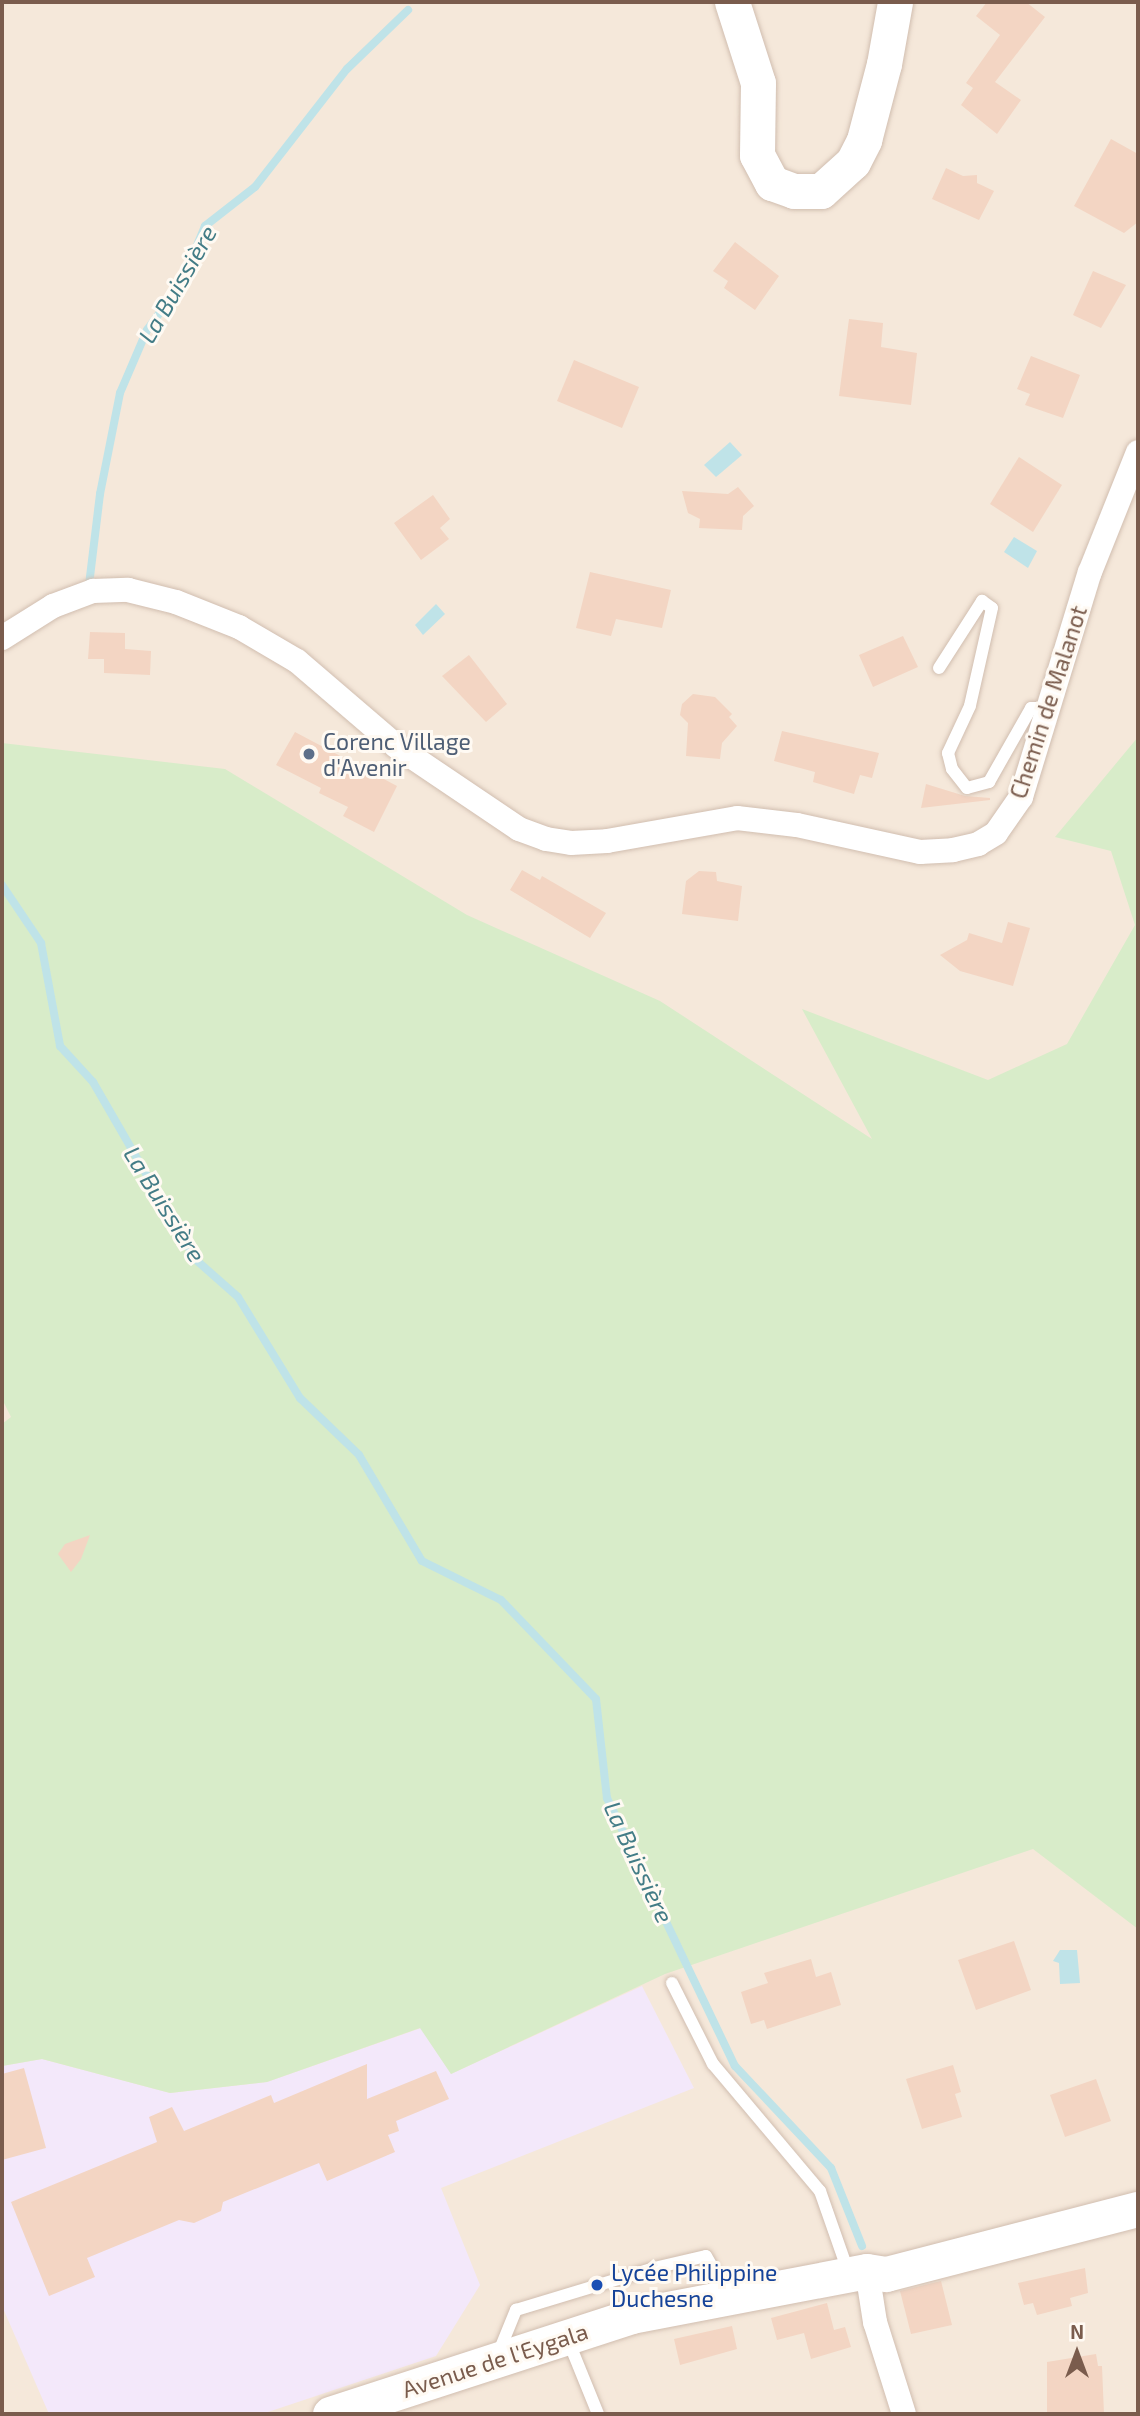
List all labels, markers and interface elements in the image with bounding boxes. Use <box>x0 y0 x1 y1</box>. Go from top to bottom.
water label: La Buissière <box>132 220 222 348</box>
street label: Chemin de Malanot <box>1004 602 1092 802</box>
place label: Corenc Village d'Avenir <box>323 727 471 781</box>
marker: Corenc Village d'Avenir <box>301 746 317 762</box>
water label: La Buissière <box>118 1141 212 1267</box>
water label: La Buissière <box>598 1797 680 1927</box>
place label: Lycée Philippine Duchesne <box>611 2258 777 2312</box>
marker: Lycée Philippine Duchesne <box>589 2277 605 2293</box>
street label: Avenue de l'Eygala <box>399 2317 591 2403</box>
north arrow <box>1042 2318 1112 2388</box>
text: N <box>1070 2320 1084 2343</box>

